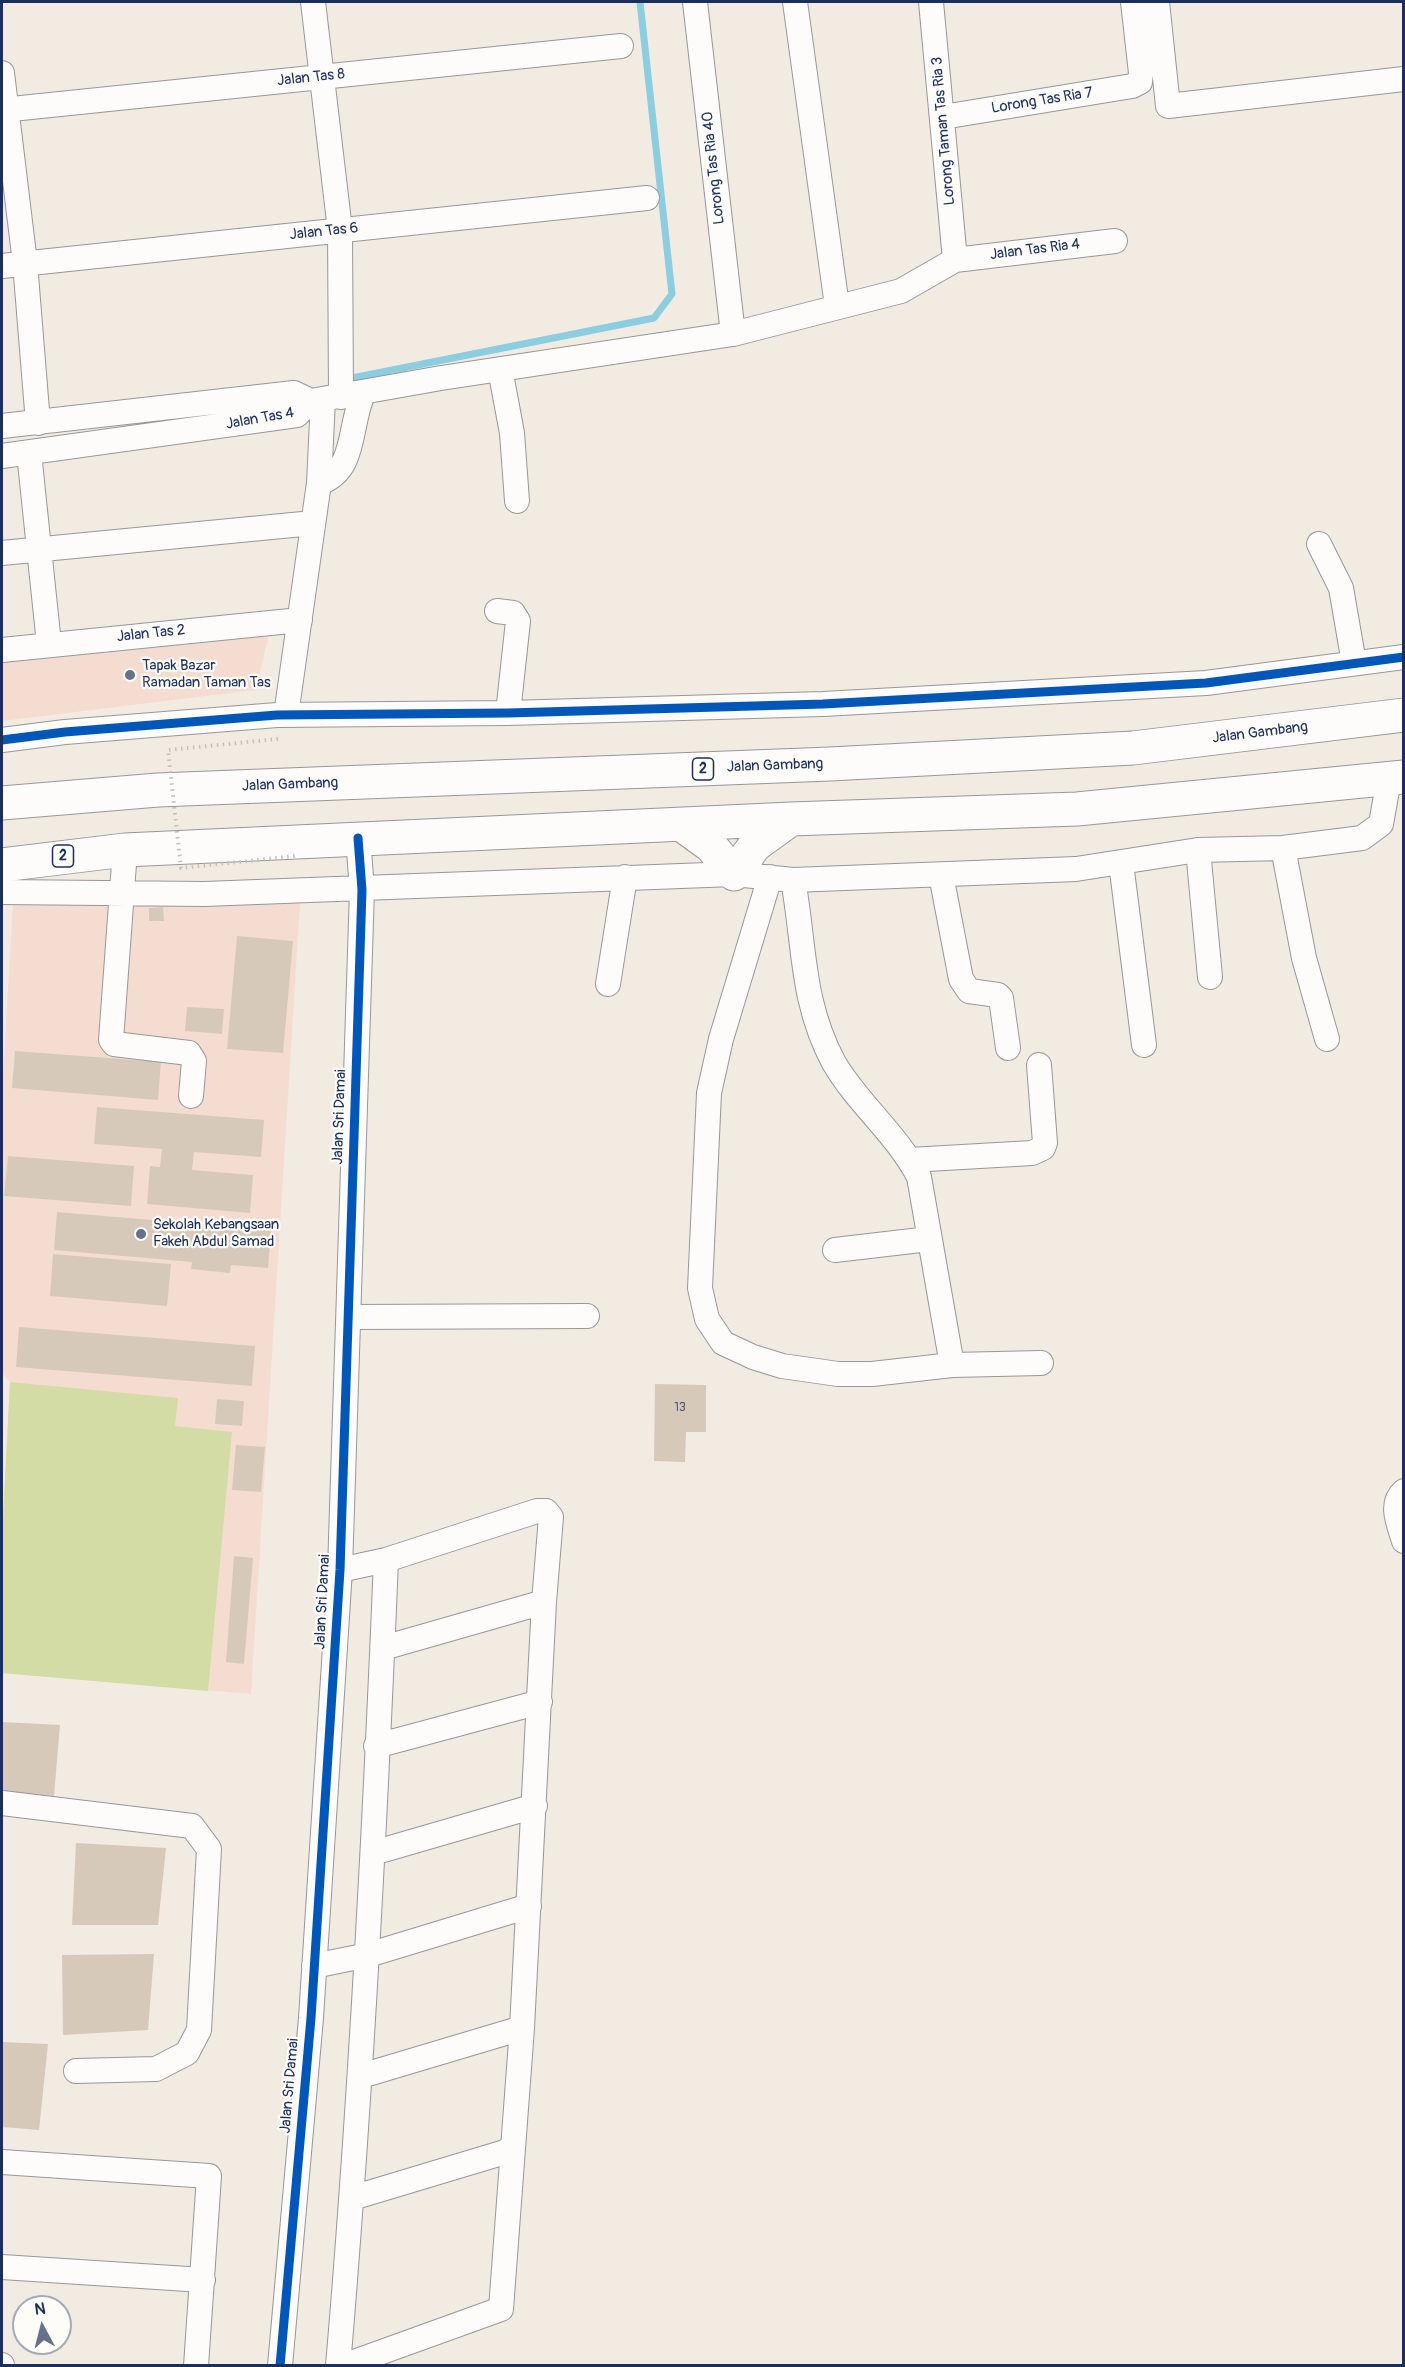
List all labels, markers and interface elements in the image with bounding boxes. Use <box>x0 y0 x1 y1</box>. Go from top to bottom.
street label: Lorong Taman Tas Ria 3 <box>929 56 959 206</box>
street label: Jalan Tas 8 <box>276 65 346 91</box>
street label: Lorong Tas Ria 7 <box>990 84 1094 118</box>
street label: Lorong Tas Ria 40 <box>699 111 729 225</box>
street label: Jalan Tas 6 <box>289 219 359 245</box>
street label: Jalan Tas Ria 4 <box>989 236 1081 264</box>
street label: Jalan Tas 4 <box>224 404 296 434</box>
street label: Jalan Tas 2 <box>116 621 186 647</box>
place label: Tapak Bazar Ramadan Taman Tas <box>142 657 271 692</box>
marker: Tapak Bazar Ramadan Taman Tas <box>123 668 137 682</box>
street label: Jalan Gambang <box>1211 718 1309 748</box>
street label: Jalan Gambang <box>727 755 823 777</box>
road number: 2 <box>692 758 714 780</box>
street label: Jalan Gambang <box>242 774 338 796</box>
road number: 2 <box>52 845 74 867</box>
street label: Jalan Sri Damai <box>329 1069 351 1165</box>
place label: Sekolah Kebangsaan Fakeh Abdul Samad <box>153 1216 279 1251</box>
marker: Sekolah Kebangsaan Fakeh Abdul Samad <box>134 1227 148 1241</box>
house number: 13 <box>674 1401 686 1415</box>
street label: Jalan Sri Damai <box>312 1554 334 1650</box>
street label: Jalan Sri Damai <box>277 2038 303 2134</box>
north arrow <box>12 2295 72 2355</box>
text: N <box>33 2299 47 2320</box>

